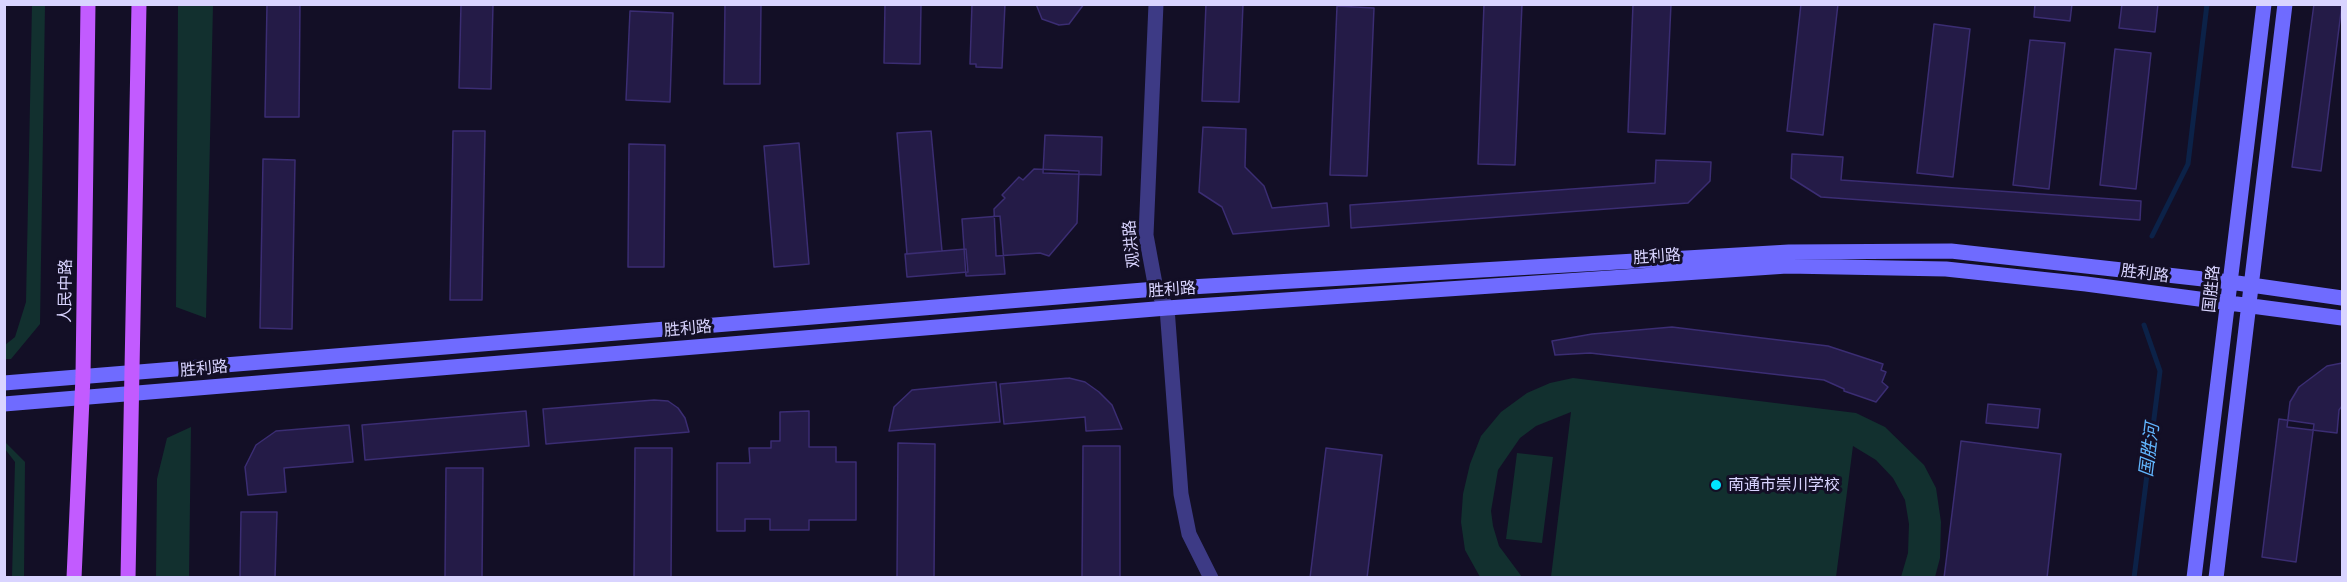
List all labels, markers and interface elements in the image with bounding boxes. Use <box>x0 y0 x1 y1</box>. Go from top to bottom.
street label: 观洪路 <box>1120 219 1144 269</box>
street label: 胜利路 <box>1632 246 1682 268</box>
street label: 人民中路 <box>56 259 76 323</box>
street label: 胜利路 <box>2120 262 2170 286</box>
street label: 国胜路 <box>2200 264 2224 314</box>
street label: 胜利路 <box>1147 279 1197 301</box>
street label: 胜利路 <box>663 317 713 341</box>
street label: 胜利路 <box>179 357 229 381</box>
water label: 国胜河 <box>2136 422 2164 478</box>
place label: 南通市崇川学校 <box>1728 475 1840 495</box>
marker: 南通市崇川学校 <box>1709 478 1723 492</box>

